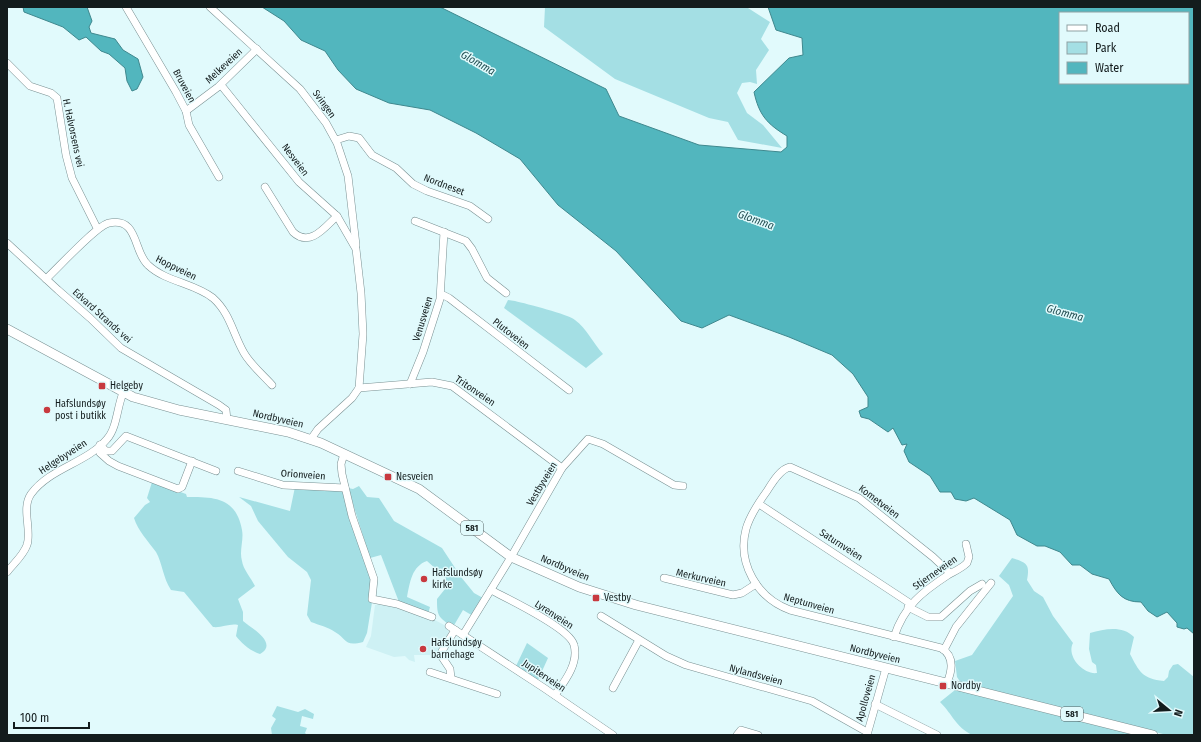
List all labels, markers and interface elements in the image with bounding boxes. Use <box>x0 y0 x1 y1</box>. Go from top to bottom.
legend <box>1059 12 1189 84</box>
text: Road <box>1095 21 1120 35</box>
text: Park <box>1095 41 1117 55</box>
street label: Melkeveien <box>203 46 245 86</box>
water label: Glomma <box>459 48 498 78</box>
text: Water <box>1095 61 1124 75</box>
street label: Bruveien <box>170 67 198 105</box>
street label: Svingen <box>310 88 338 120</box>
street label: H. Halvorsens vei <box>60 98 86 168</box>
street label: Nesveien <box>279 142 311 178</box>
street label: Nordneset <box>422 172 467 198</box>
water label: Glomma <box>736 207 776 233</box>
street label: Hoppveien <box>154 253 198 283</box>
street label: Edvard Strands vei <box>70 286 134 346</box>
street label: Venusveien <box>410 295 436 343</box>
water label: Glomma <box>1045 302 1085 324</box>
street label: Plutoveien <box>490 316 532 352</box>
street label: Tritonveien <box>453 373 497 409</box>
place label: Helgeby <box>110 380 143 392</box>
marker: Helgeby <box>97 381 107 391</box>
place label: Hafslundsøy post i butikk <box>55 398 106 422</box>
marker: Hafslundsøy post i butikk <box>42 405 52 415</box>
street label: Nordbyveien <box>251 407 305 431</box>
street label: Helgebyveien <box>37 437 89 477</box>
street label: Vestbyveien <box>524 460 560 508</box>
street label: Orionveien <box>280 467 326 483</box>
place label: Nesveien <box>396 471 433 483</box>
marker: Nesveien <box>383 472 393 482</box>
street label: Kometveien <box>856 483 902 521</box>
road number: 581 <box>461 521 483 535</box>
street label: Saturnveien <box>817 527 865 563</box>
street label: Nordbyveien <box>539 552 591 584</box>
street label: Stjerneveien <box>910 553 960 593</box>
street label: Merkurveien <box>675 566 727 590</box>
place label: Hafslundsøy kirke <box>432 567 483 591</box>
marker: Hafslundsøy kirke <box>419 574 429 584</box>
street label: Neptunveien <box>782 591 836 617</box>
place label: Vestby <box>604 592 632 604</box>
marker: Vestby <box>591 593 601 603</box>
street label: Lyrenveien <box>532 598 576 632</box>
place label: Hafslundsøy barnehage <box>431 637 482 661</box>
street label: Nordbyveien <box>848 642 902 666</box>
marker: Hafslundsøy barnehage <box>418 644 428 654</box>
street label: Jupiterveien <box>520 657 568 695</box>
street label: Nylandsveien <box>728 662 784 688</box>
street label: Apolloveien <box>854 673 878 723</box>
place label: Nordby <box>951 680 981 692</box>
marker: Nordby <box>938 681 948 691</box>
north arrow <box>1149 690 1189 730</box>
scale bar <box>14 704 89 730</box>
road number: 581 <box>1061 707 1083 721</box>
text: N <box>1171 708 1185 718</box>
text: 100 m <box>20 711 49 725</box>

